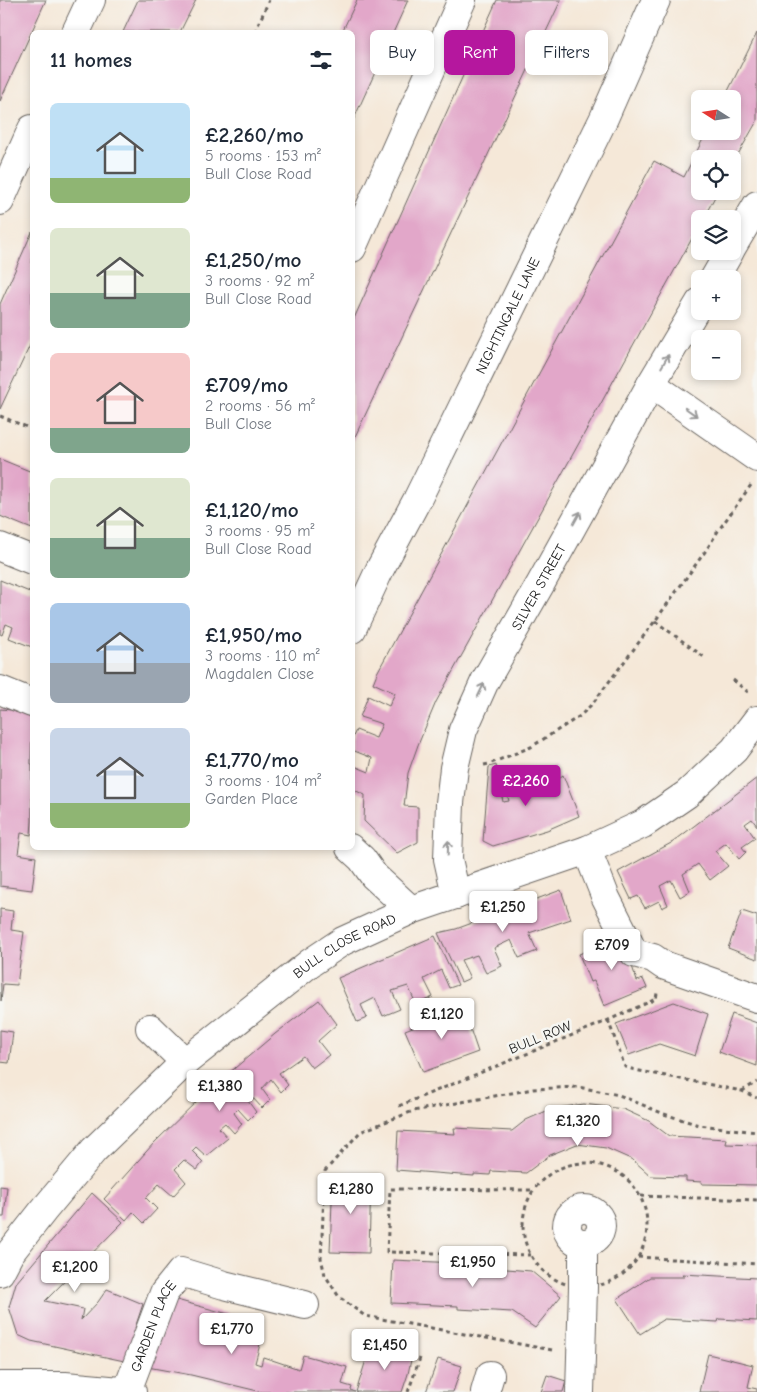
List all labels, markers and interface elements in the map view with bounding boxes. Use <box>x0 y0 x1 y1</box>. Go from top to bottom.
chip: Buy <box>370 30 434 75</box>
chip: Rent <box>444 30 515 75</box>
chip: Filters <box>525 30 608 75</box>
icon: filters <box>307 46 335 74</box>
text: 11 homes <box>50 48 132 72</box>
north arrow <box>691 90 741 140</box>
map controls <box>691 90 741 380</box>
icon: home <box>90 123 150 183</box>
text: £2,260/mo <box>205 123 304 147</box>
text: 5 rooms · 153 m² <box>205 147 321 165</box>
button: locate <box>691 150 741 200</box>
text: Bull Close Road <box>205 165 312 183</box>
button: layers <box>691 210 741 260</box>
icon: home <box>90 248 150 308</box>
text: £1,250/mo <box>205 248 301 272</box>
street label: NIGHTINGALE LANE <box>472 255 543 377</box>
button: + <box>691 270 741 320</box>
text: 3 rooms · 92 m² <box>205 272 314 290</box>
text: Bull Close Road <box>205 290 312 308</box>
button: − <box>691 330 741 380</box>
one-way arrow <box>661 354 671 368</box>
icon: home <box>90 373 150 433</box>
text: £709/mo <box>205 373 288 397</box>
text: 2 rooms · 56 m² <box>205 397 315 415</box>
one-way arrow <box>684 407 698 417</box>
text: Bull Close <box>205 415 272 433</box>
icon: home <box>90 498 150 558</box>
text: £1,120/mo <box>205 498 299 522</box>
one-way arrow <box>573 511 582 526</box>
text: 3 rooms · 95 m² <box>205 522 315 540</box>
text: Bull Close Road <box>205 540 312 558</box>
street label: SILVER STREET <box>508 541 570 633</box>
icon: home <box>90 623 150 683</box>
text: £1,950/mo <box>205 623 302 647</box>
text: 3 rooms · 110 m² <box>205 647 320 665</box>
text: Magdalen Close <box>205 665 314 683</box>
one-way arrow <box>476 683 486 698</box>
icon: home <box>90 748 150 808</box>
text: £1,770/mo <box>205 748 299 772</box>
pin: £2,260 <box>485 764 567 807</box>
text: 3 rooms · 104 m² <box>205 772 321 790</box>
text: £2,260 <box>502 772 550 790</box>
text: Garden Place <box>205 790 298 808</box>
one-way arrow <box>444 840 453 856</box>
pin: £1,250 <box>462 890 544 933</box>
text: £1,250 <box>480 898 526 916</box>
street label: BULL CLOSE ROAD <box>290 910 399 982</box>
pin: £709 <box>582 928 642 971</box>
text: £709 <box>594 936 630 954</box>
pin: £1,120 <box>401 998 483 1040</box>
text: £1,120 <box>420 1005 464 1023</box>
street label: BULL ROW <box>506 1017 575 1058</box>
pin: £1,380 <box>179 1070 261 1112</box>
text: £1,380 <box>197 1077 243 1095</box>
pin: £1,320 <box>537 1104 619 1147</box>
text: £1,320 <box>556 1112 600 1130</box>
pin: £1,280 <box>310 1172 392 1215</box>
text: £1,280 <box>328 1180 374 1198</box>
pin: £1,950 <box>432 1246 514 1288</box>
pin: £1,200 <box>34 1250 116 1293</box>
text: £1,950 <box>450 1253 496 1271</box>
text: £1,200 <box>52 1258 98 1276</box>
street label: GARDEN PLACE <box>127 1277 180 1374</box>
pin: £1,770 <box>191 1312 273 1355</box>
text: £1,770 <box>210 1320 254 1338</box>
pin: £1,450 <box>344 1328 426 1371</box>
text: £1,450 <box>362 1336 408 1354</box>

